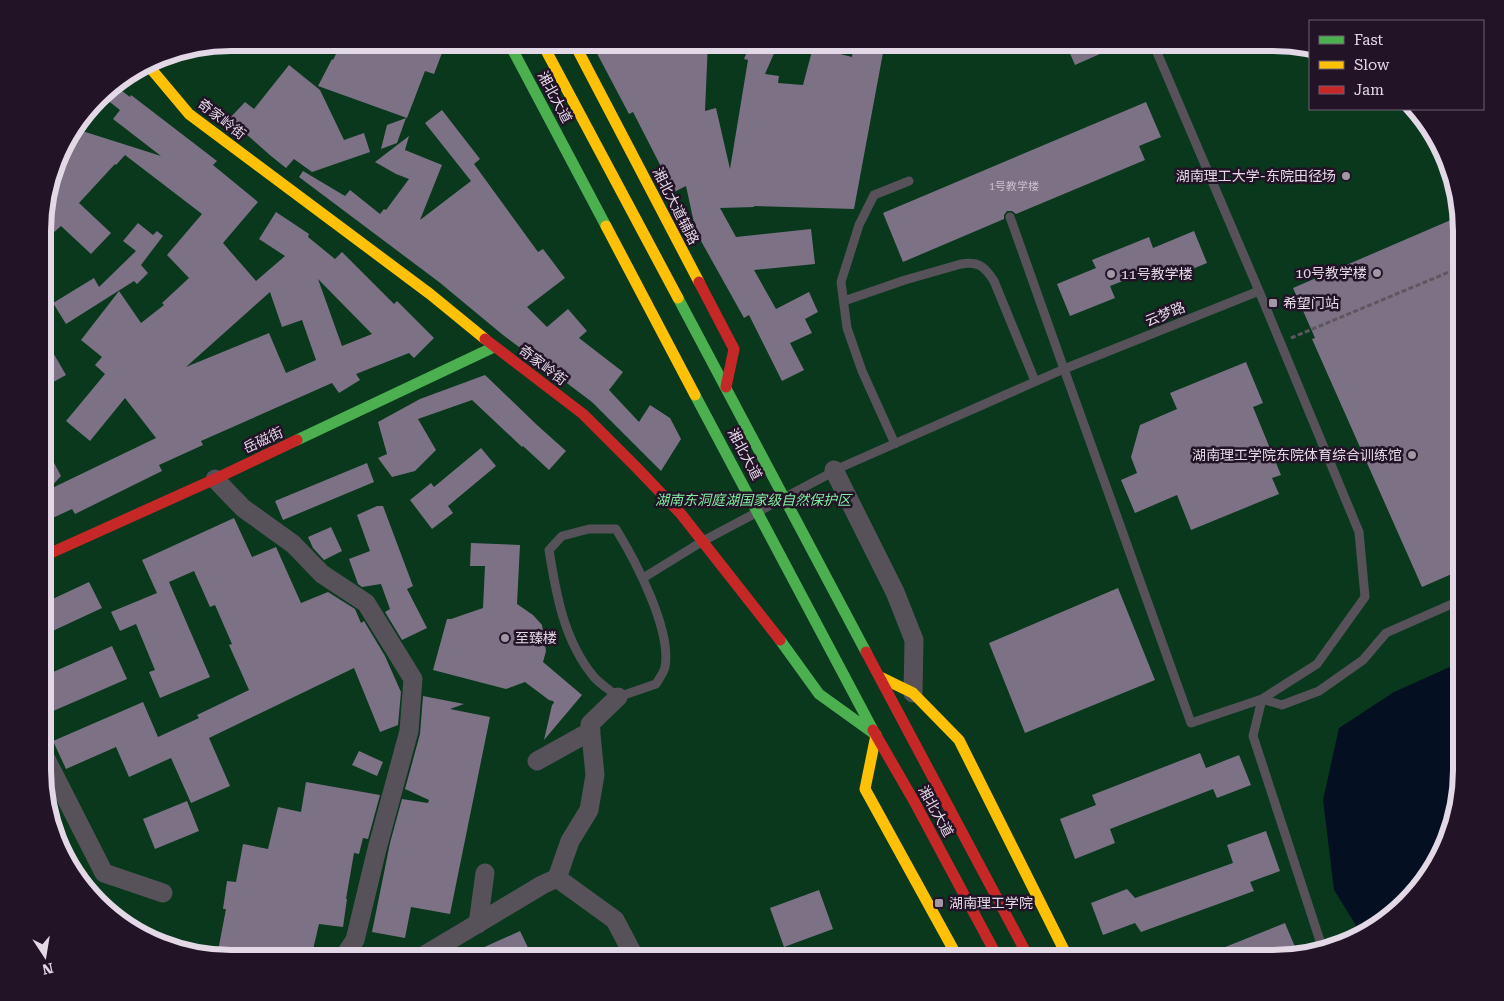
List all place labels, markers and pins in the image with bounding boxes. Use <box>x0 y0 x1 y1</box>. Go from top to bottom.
place label: 湖南理工大学-东院田径场 <box>1176 168 1336 184</box>
marker: 湖南理工大学-东院田径场 <box>1340 170 1352 182</box>
place label: 10号教学楼 <box>1295 265 1367 281</box>
place label: 11号教学楼 <box>1121 266 1193 282</box>
marker: 10号教学楼 <box>1371 267 1383 279</box>
marker: 11号教学楼 <box>1105 268 1117 280</box>
place label: 希望门站 <box>1283 295 1339 311</box>
marker: 希望门站 <box>1267 297 1279 309</box>
place label: 湖南理工学院东院体育综合训练馆 <box>1192 447 1402 463</box>
marker: 湖南理工学院东院体育综合训练馆 <box>1406 449 1418 461</box>
place label: 至臻楼 <box>515 630 557 646</box>
marker: 至臻楼 <box>499 632 511 644</box>
place label: 湖南理工学院 <box>949 895 1033 911</box>
marker: 湖南理工学院 <box>933 897 945 909</box>

